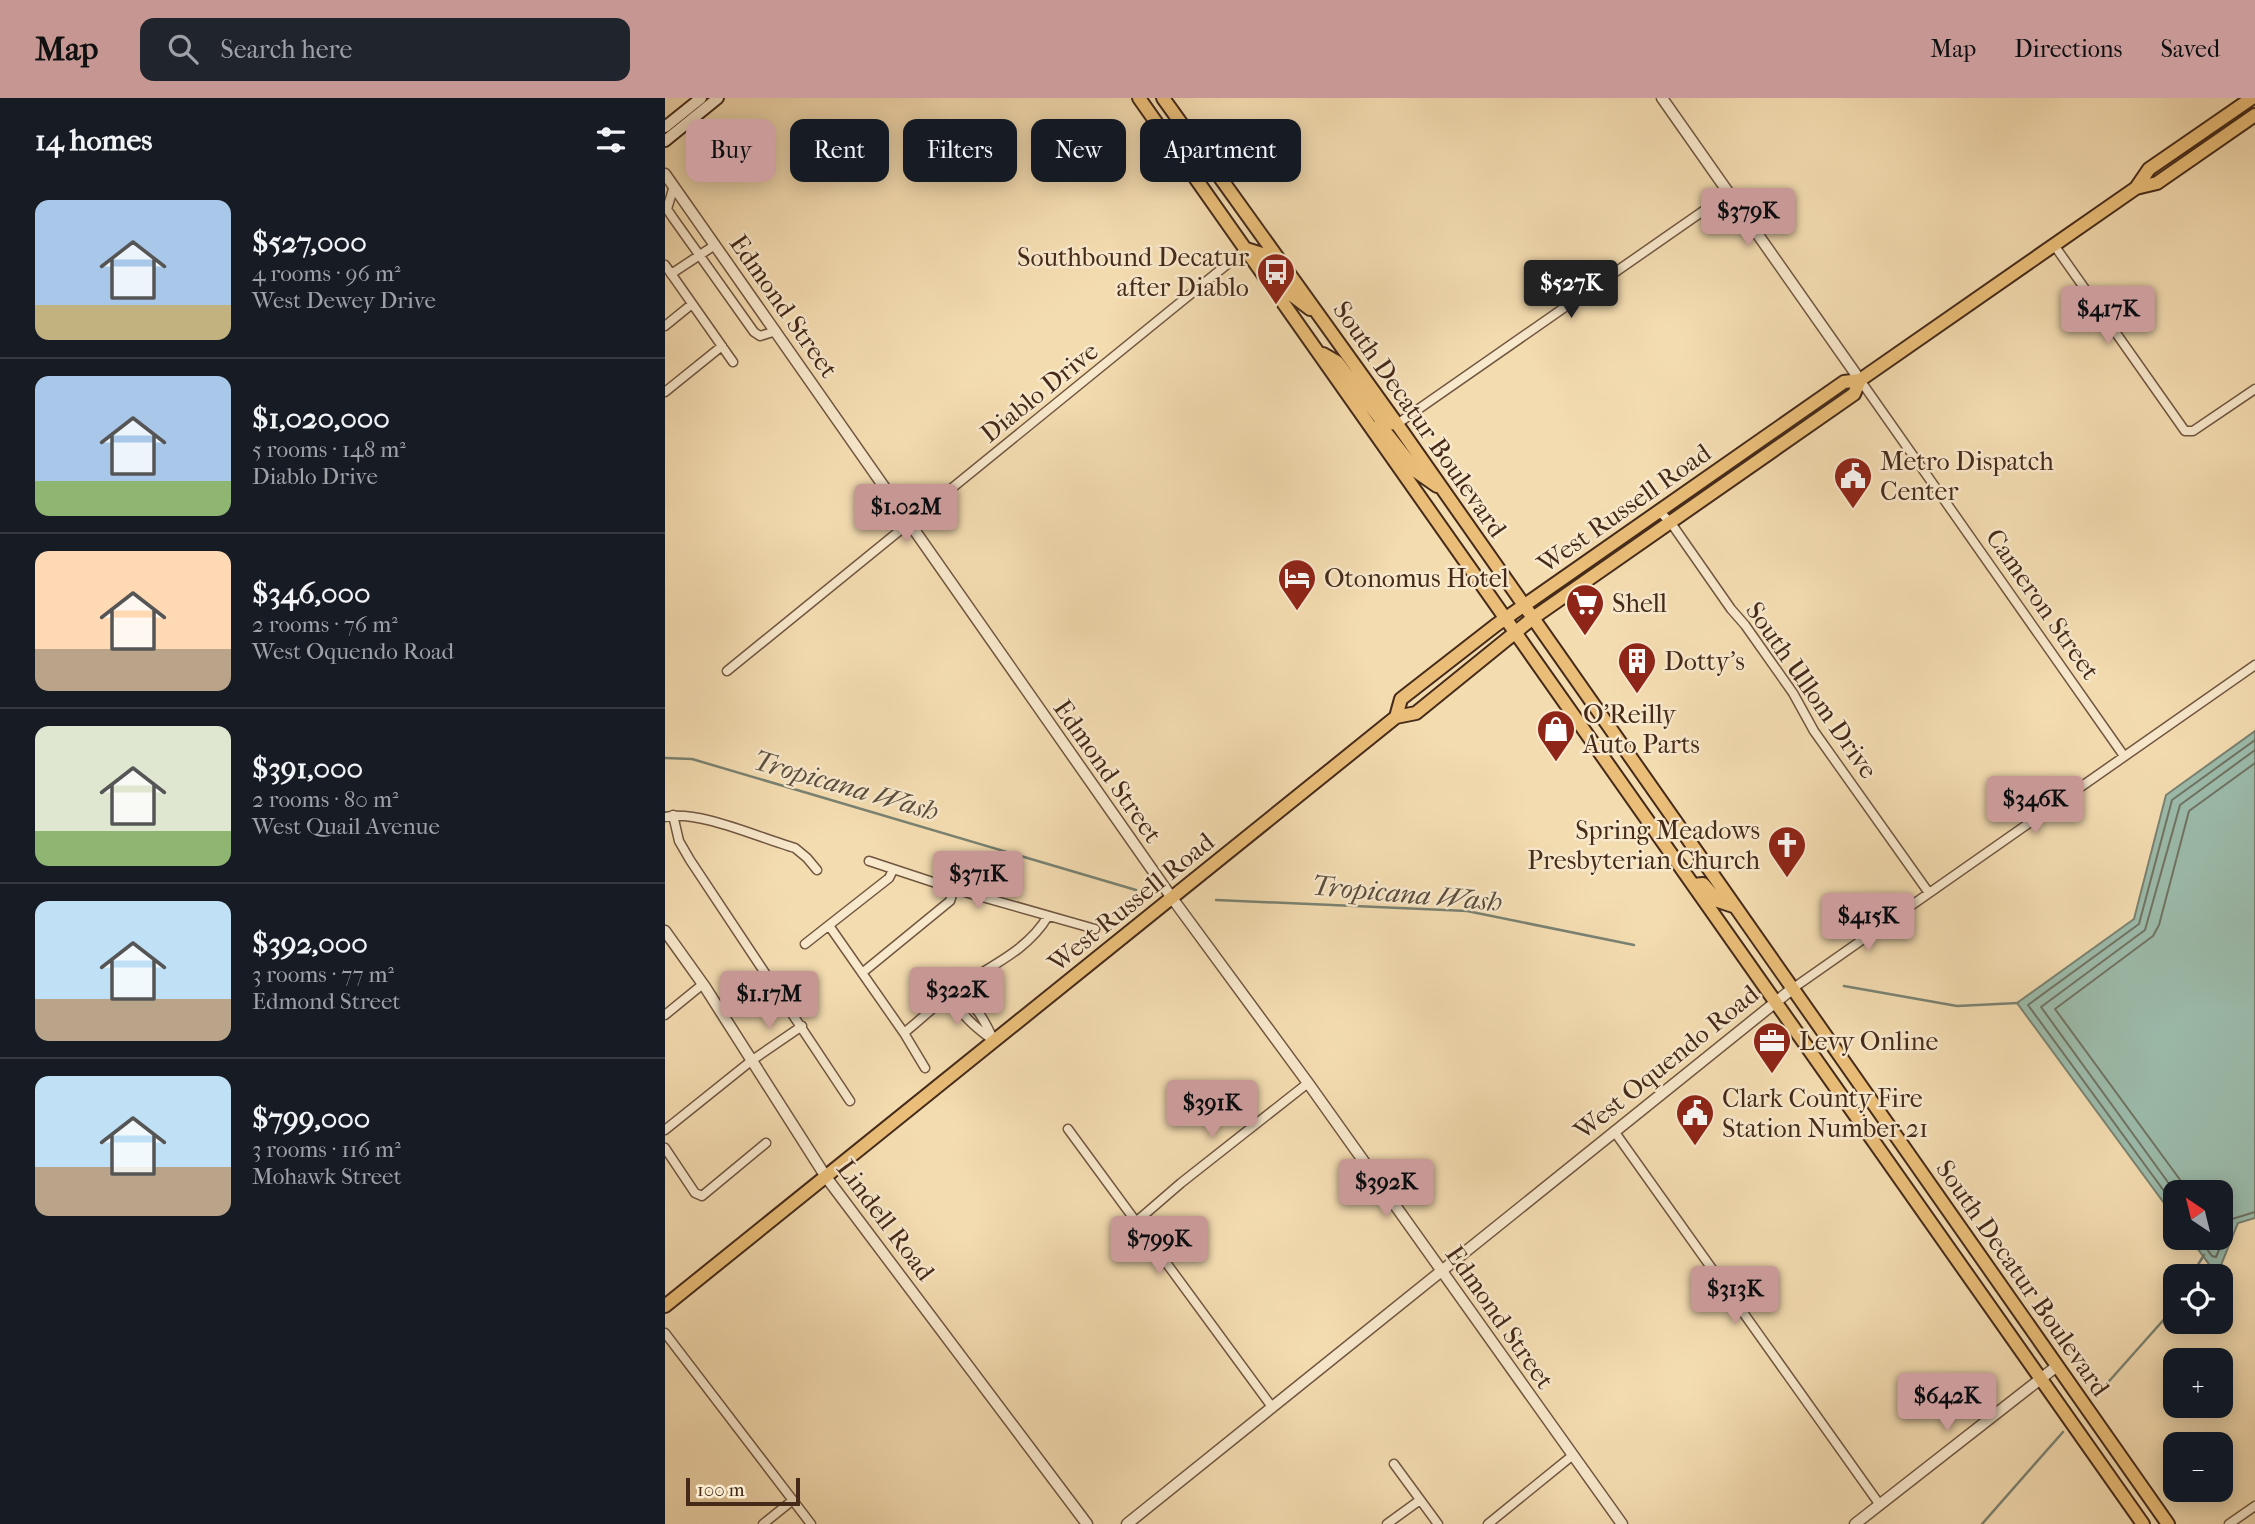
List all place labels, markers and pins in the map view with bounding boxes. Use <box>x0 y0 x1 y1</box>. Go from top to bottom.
pin: $379K <box>1699 188 1797 248</box>
place label: Southbound Decatur after Diablo <box>1017 242 1249 303</box>
bus stop icon: Southbound Decatur after Diablo <box>1255 251 1297 306</box>
pin: $527K <box>1522 260 1620 320</box>
pin: $417K <box>2059 286 2157 346</box>
place label: Metro Dispatch Center <box>1880 446 2054 507</box>
public building icon: Metro Dispatch Center <box>1832 455 1874 510</box>
pin: $1.02M <box>849 484 963 544</box>
hotel icon: Otonomus Hotel <box>1276 557 1318 612</box>
place label: Otonomus Hotel <box>1324 563 1509 594</box>
supermarket icon: Shell <box>1564 582 1606 637</box>
place label: Shell <box>1612 588 1667 619</box>
building icon: Dotty’s <box>1616 640 1658 695</box>
place label: Dotty’s <box>1664 646 1745 677</box>
place label: O'Reilly Auto Parts <box>1582 699 1700 760</box>
shop icon: O'Reilly Auto Parts <box>1535 708 1577 763</box>
pin: $346K <box>1986 776 2084 836</box>
place label: Spring Meadows Presbyterian Church <box>1527 815 1760 876</box>
church icon: Spring Meadows Presbyterian Church <box>1766 824 1808 879</box>
pin: $371K <box>929 852 1027 911</box>
pin: $415K <box>1819 894 1917 953</box>
pin: $322K <box>908 968 1006 1027</box>
pin: $1.17M <box>712 972 826 1031</box>
office icon: Levy Online <box>1751 1020 1793 1075</box>
place label: Levy Online <box>1799 1026 1938 1057</box>
pin: $391K <box>1163 1080 1261 1140</box>
place label: Clark County Fire Station Number 21 <box>1722 1083 1928 1144</box>
public building icon: Clark County Fire Station Number 21 <box>1674 1092 1716 1147</box>
pin: $392K <box>1337 1160 1435 1219</box>
pin: $799K <box>1110 1216 1208 1276</box>
pin: $313K <box>1686 1266 1784 1326</box>
pin: $642K <box>1898 1374 1996 1433</box>

